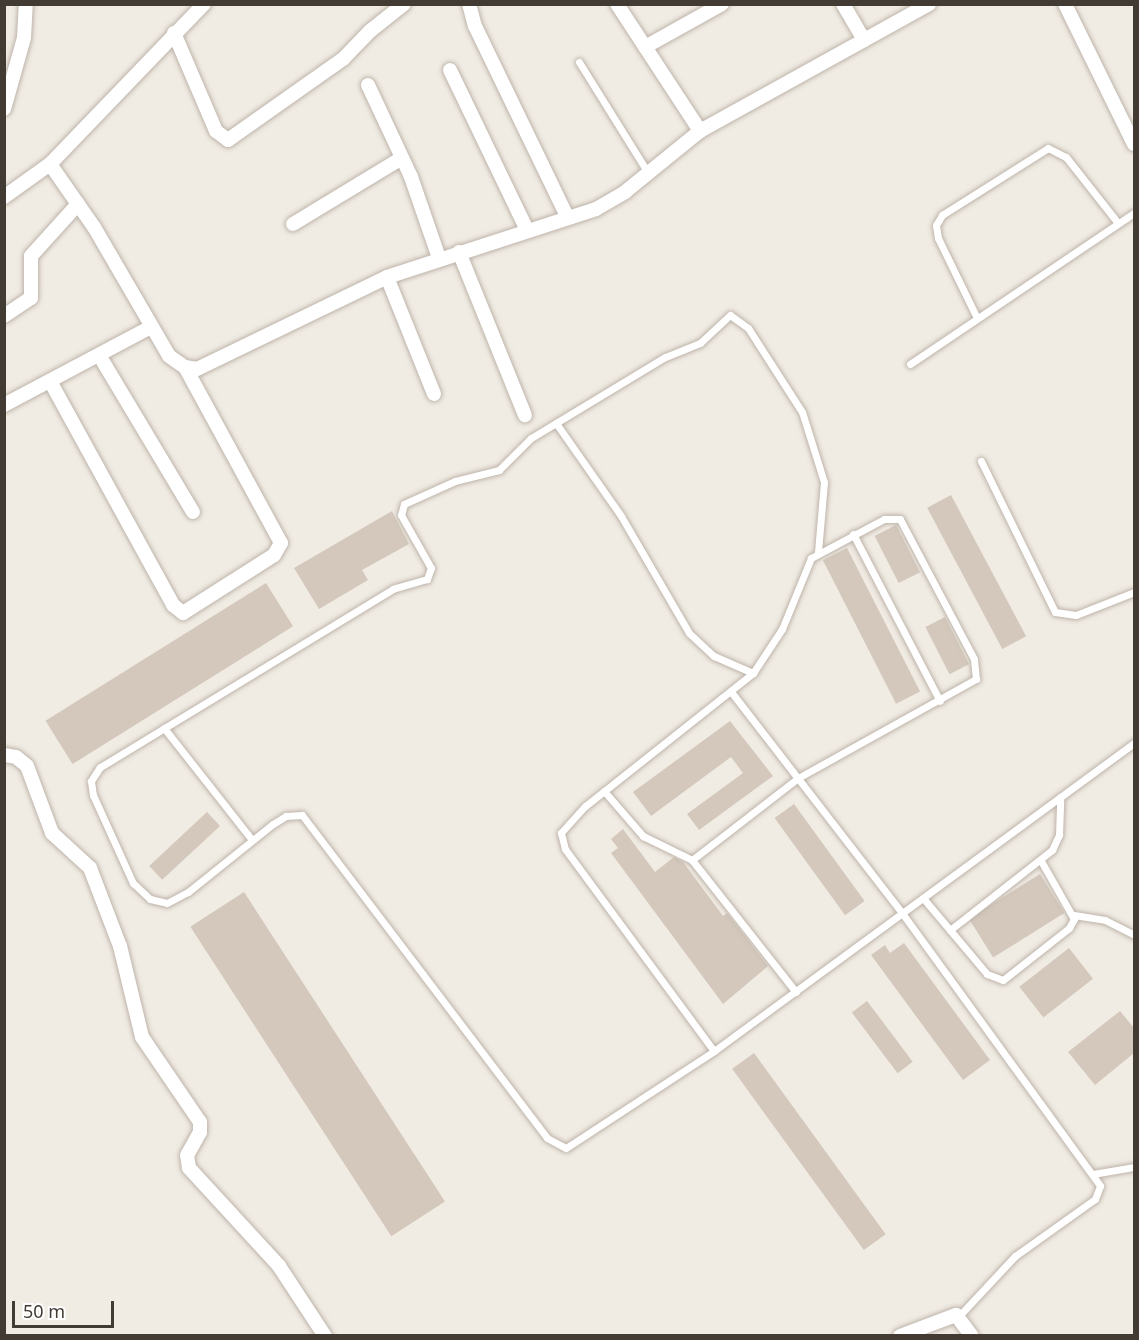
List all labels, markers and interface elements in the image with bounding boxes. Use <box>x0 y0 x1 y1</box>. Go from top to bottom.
scale bar <box>15 1289 117 1327</box>
text: 50 m <box>23 1299 65 1323</box>

